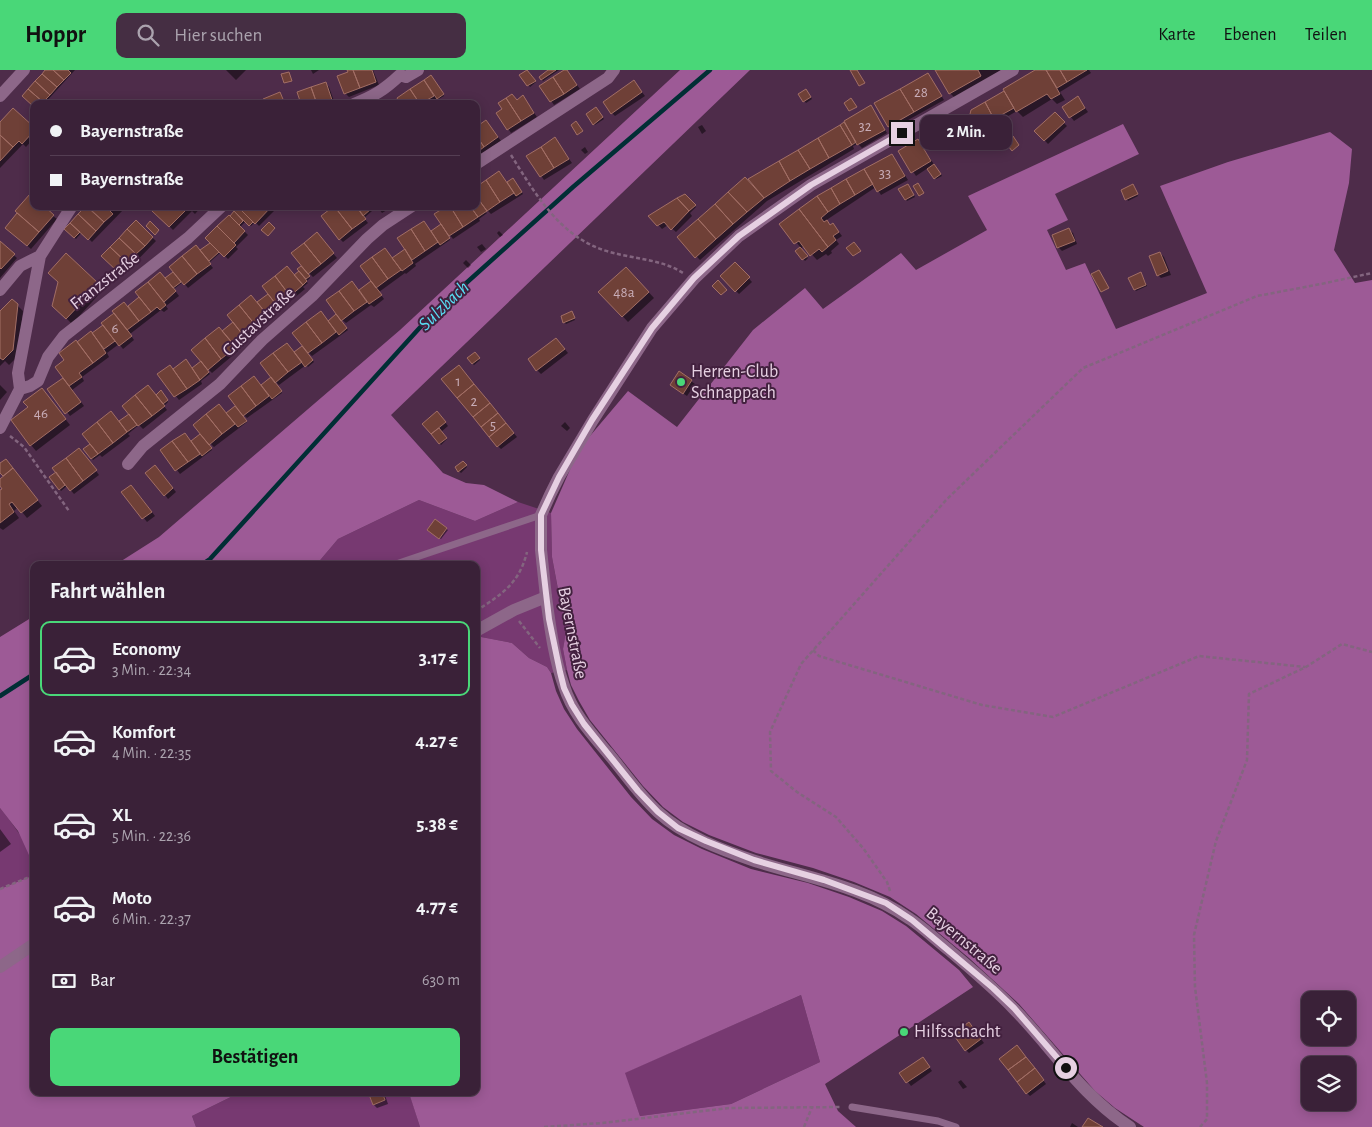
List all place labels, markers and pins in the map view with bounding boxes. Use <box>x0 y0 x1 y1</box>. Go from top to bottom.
place label: Herren-Club Schnappach <box>691 363 778 402</box>
marker: Herren-Club Schnappach <box>675 376 687 388</box>
place label: Hilfsschacht <box>914 1023 1001 1041</box>
marker: Hilfsschacht <box>898 1026 910 1038</box>

